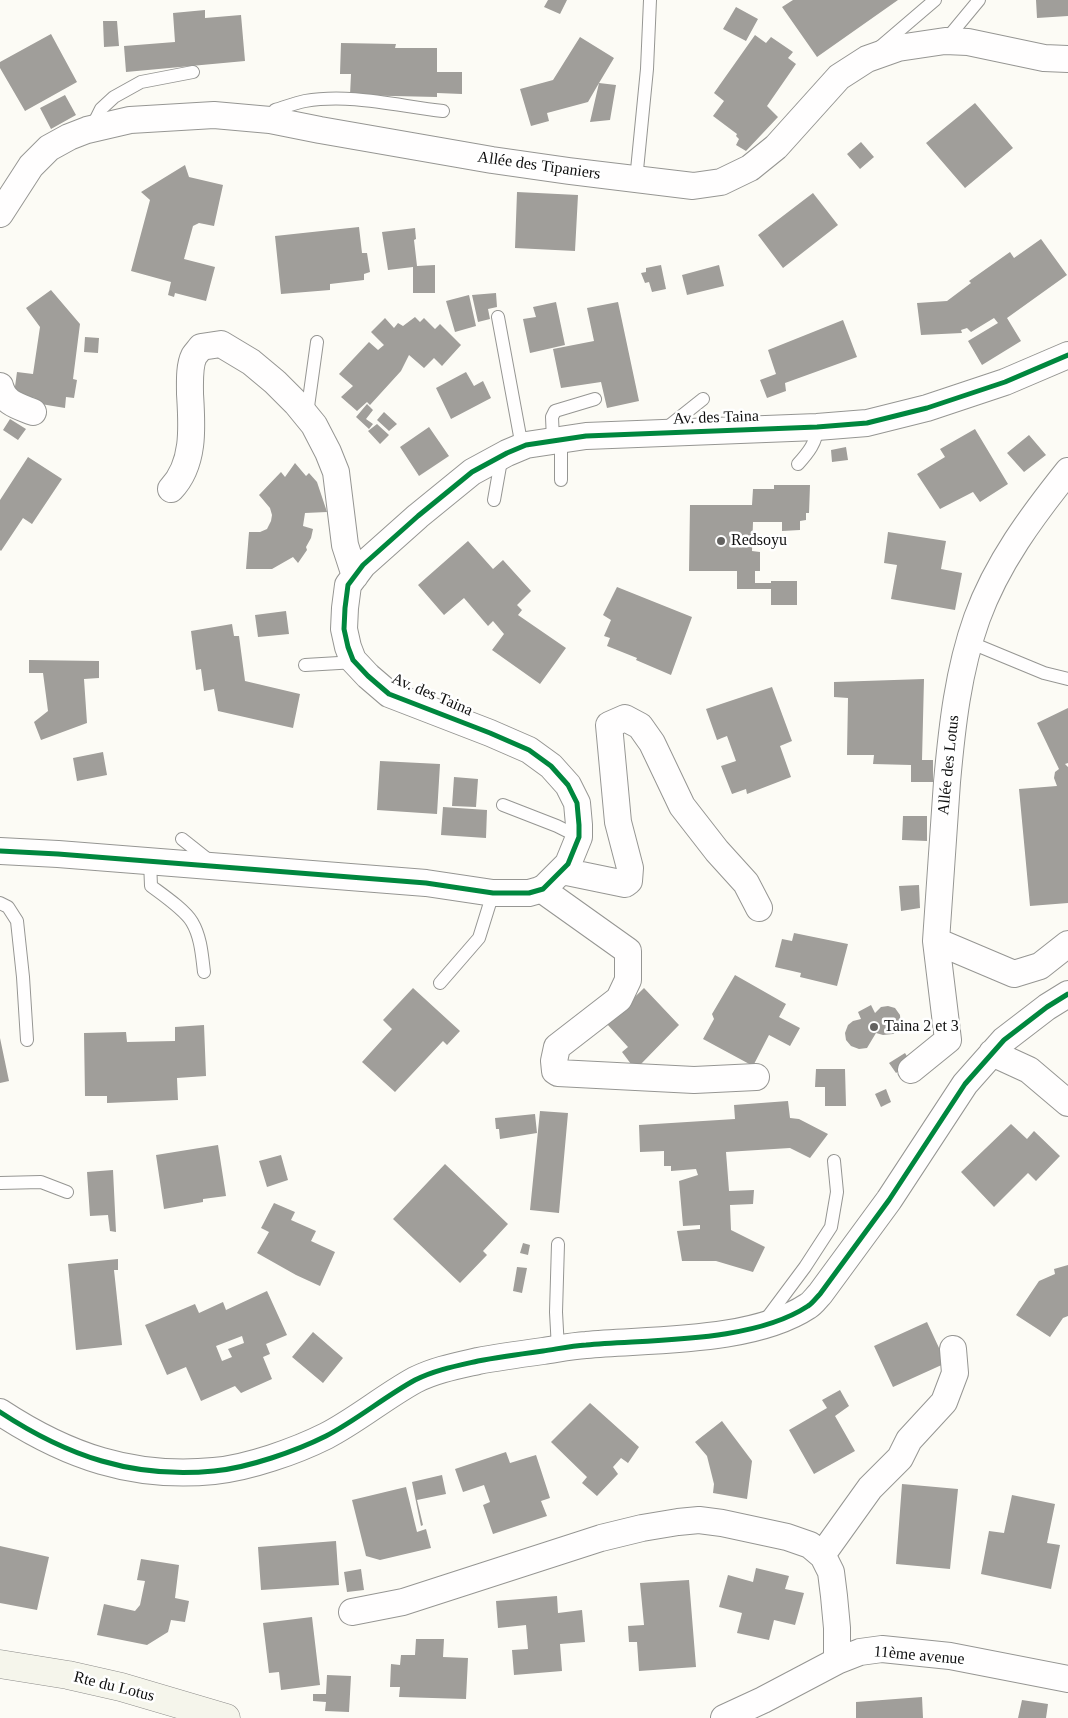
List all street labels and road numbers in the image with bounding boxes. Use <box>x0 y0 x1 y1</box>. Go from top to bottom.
street label: Allée des Tipaniers <box>476 148 602 184</box>
street label: Av. des Taina <box>673 407 759 429</box>
street label: Av. des Taina <box>389 669 475 721</box>
street label: Allée des Lotus <box>934 714 964 816</box>
street label: 11ème avenue <box>873 1642 965 1670</box>
street label: Rte du Lotus <box>72 1668 156 1706</box>

